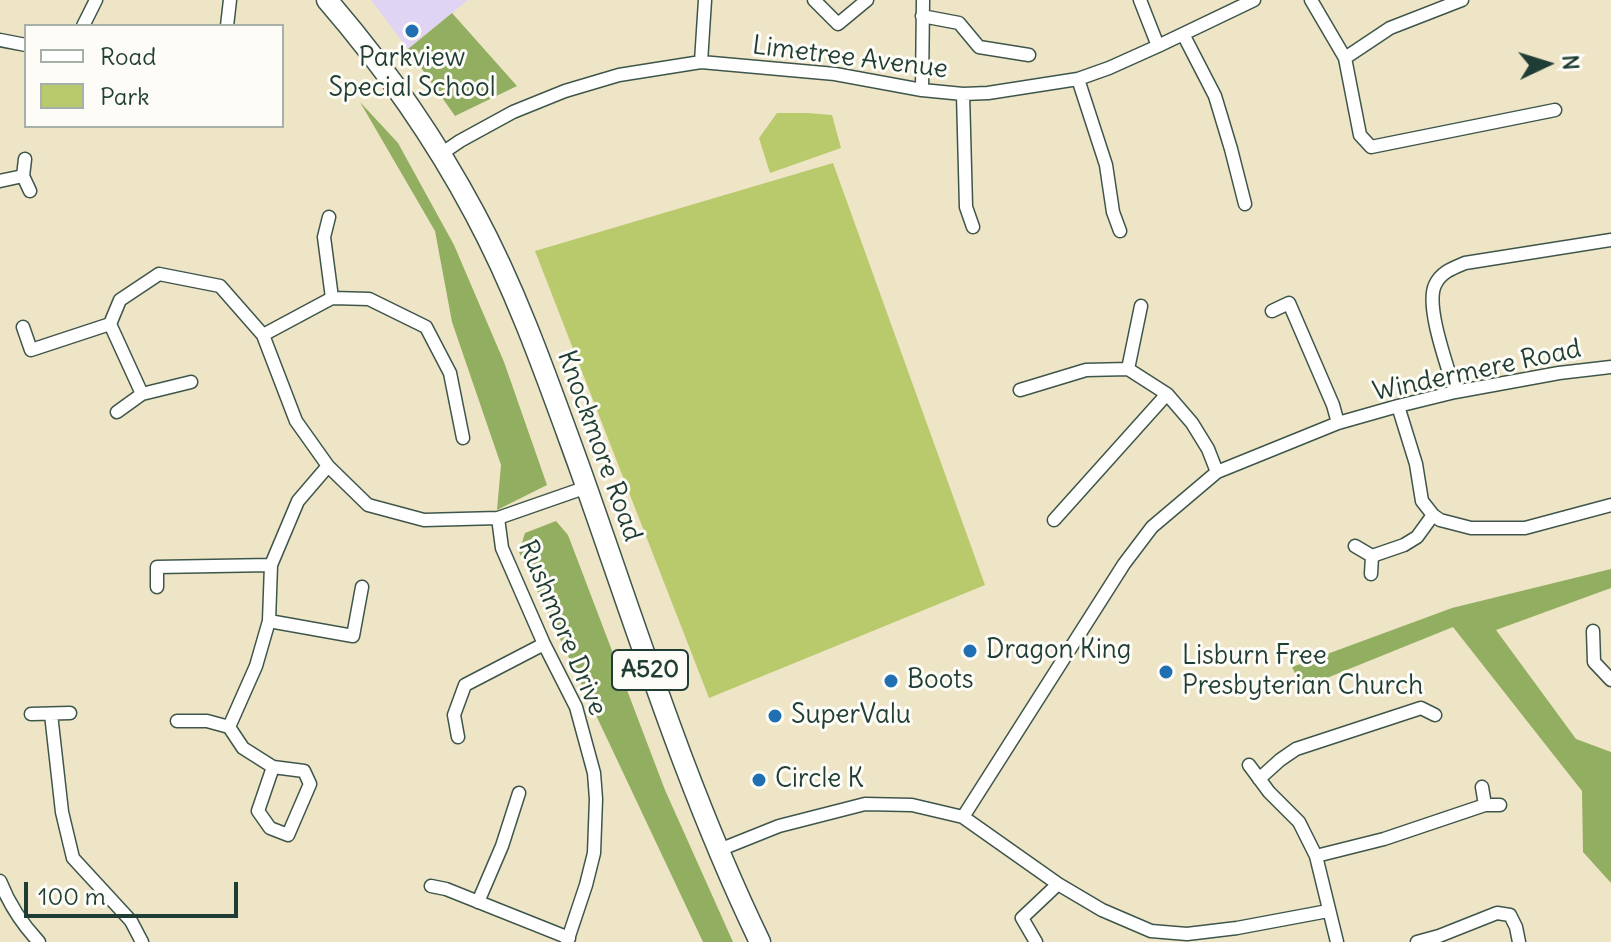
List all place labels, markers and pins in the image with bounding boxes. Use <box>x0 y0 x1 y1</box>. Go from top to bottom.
marker: Parkview Special School <box>403 22 421 40</box>
place label: Parkview Special School <box>329 43 495 104</box>
place label: Dragon King <box>986 635 1131 667</box>
place label: Lisburn Free Presbyterian Church <box>1182 641 1423 702</box>
marker: Dragon King <box>961 642 979 660</box>
marker: Lisburn Free Presbyterian Church <box>1157 663 1175 681</box>
place label: Boots <box>907 665 974 697</box>
marker: Boots <box>882 672 900 690</box>
place label: SuperValu <box>791 700 911 732</box>
marker: SuperValu <box>766 707 784 725</box>
place label: Circle K <box>775 764 864 796</box>
marker: Circle K <box>750 771 768 789</box>

